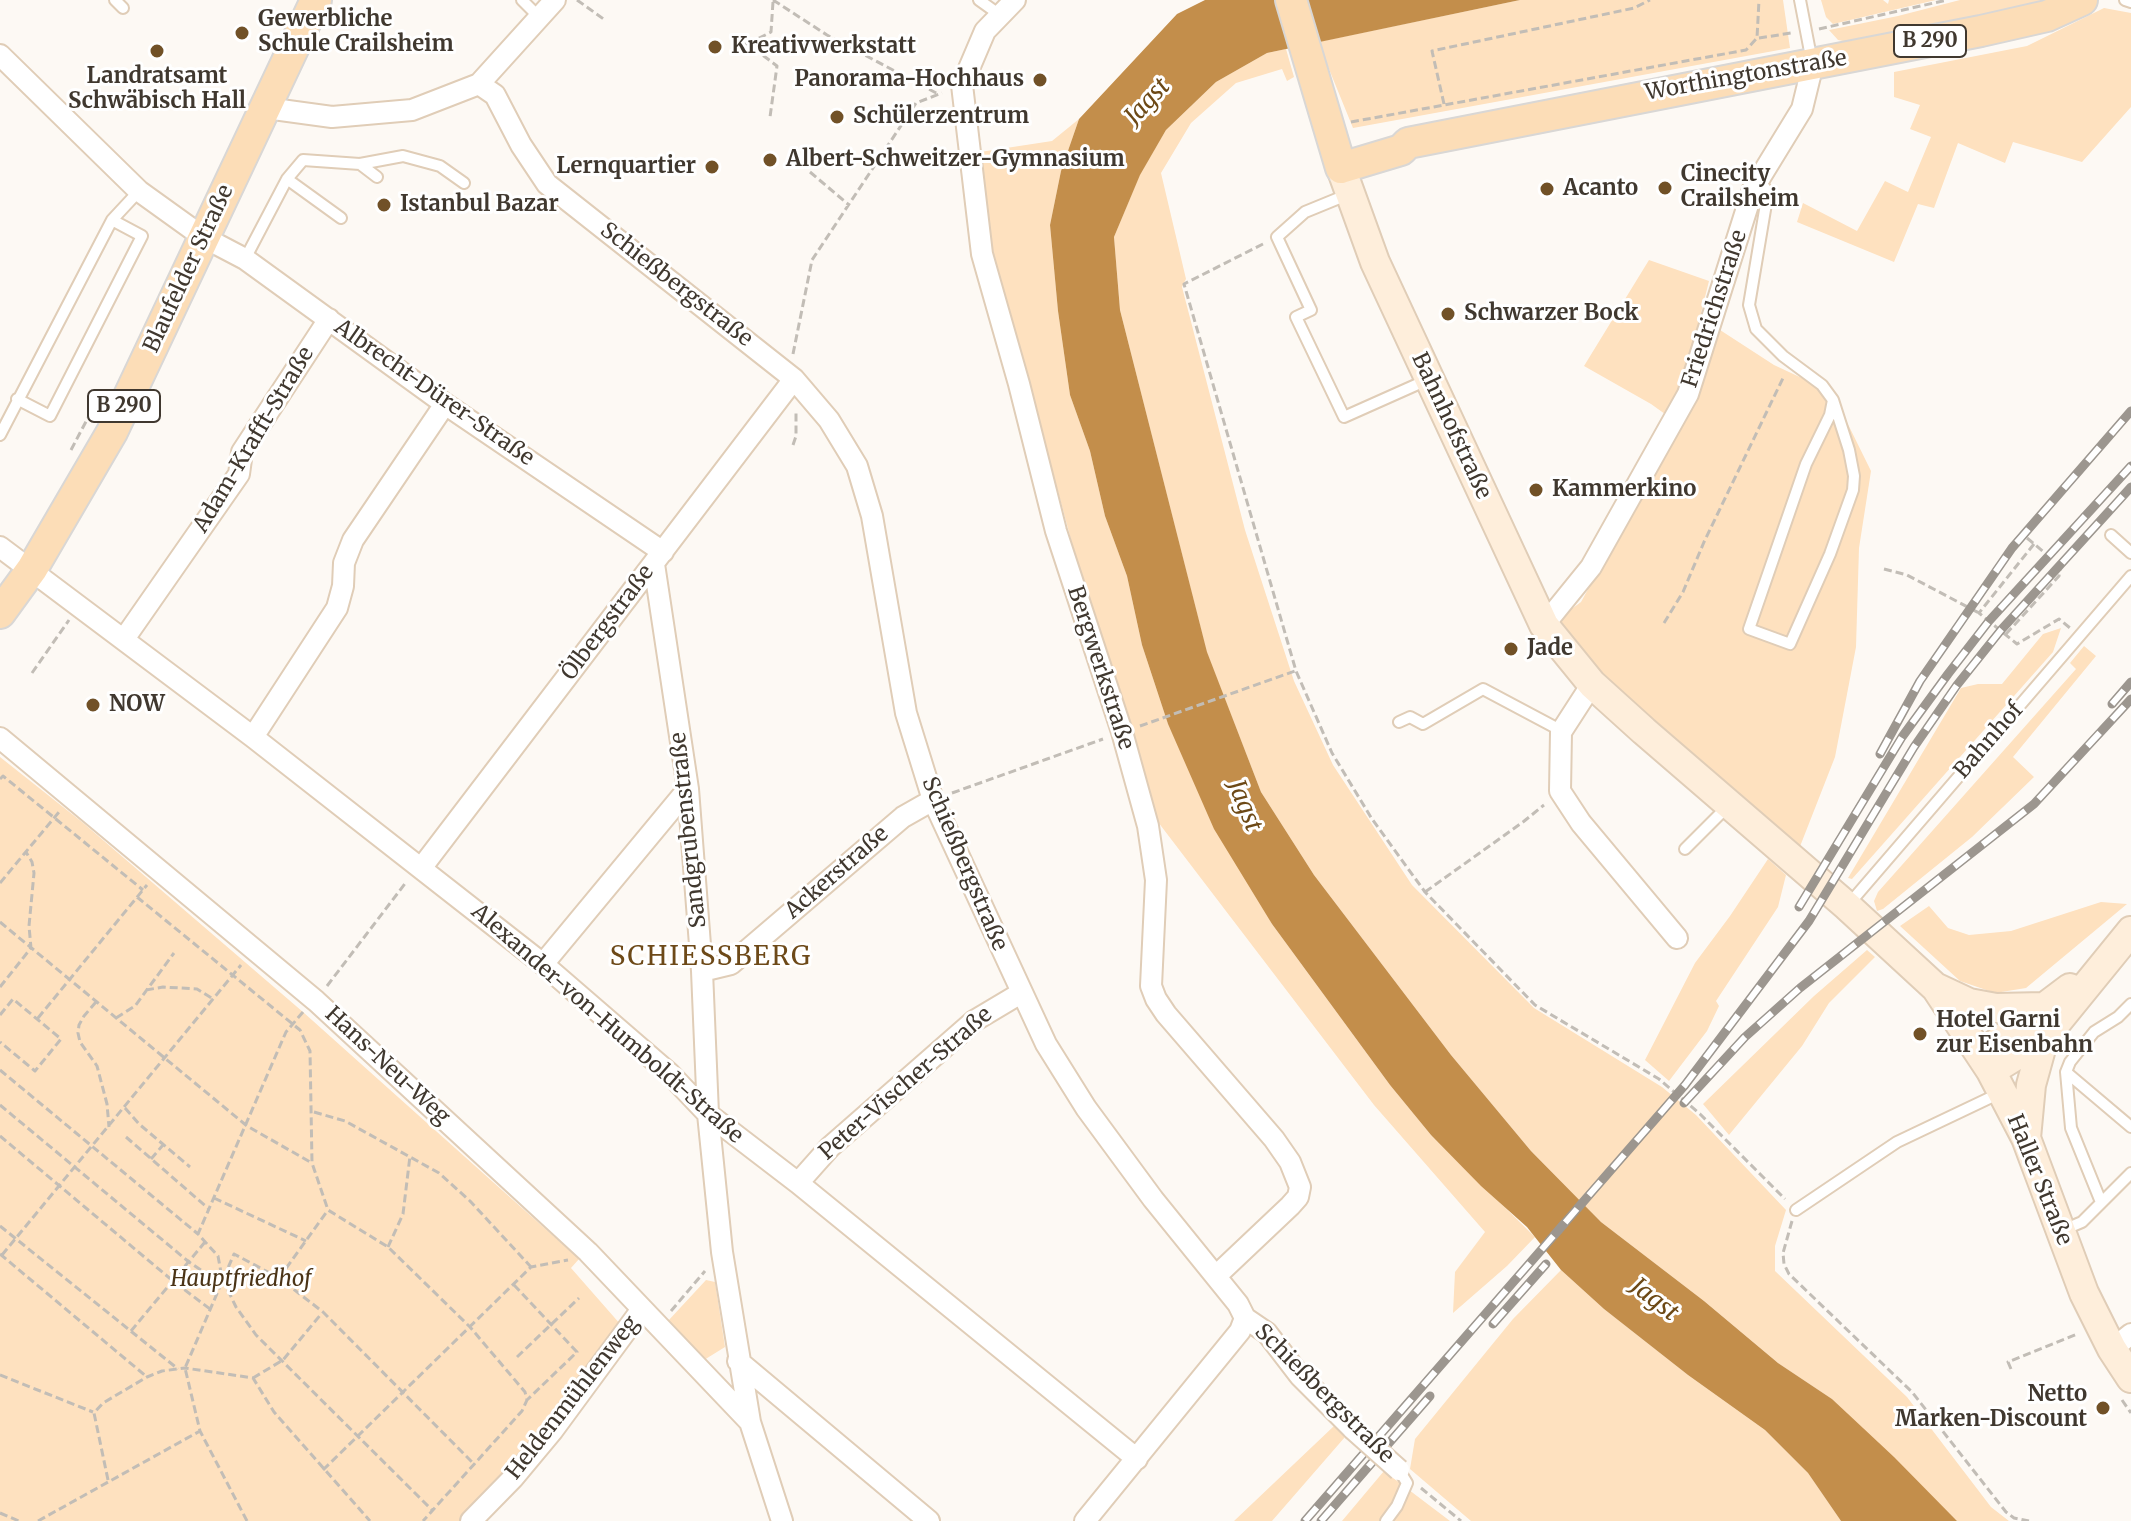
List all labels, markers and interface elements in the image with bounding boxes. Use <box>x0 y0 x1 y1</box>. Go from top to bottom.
place label: Gewerbliche Schule Crailsheim <box>258 7 454 58</box>
marker: Gewerbliche Schule Crailsheim <box>233 24 251 42</box>
road number: B 290 <box>1894 25 1966 57</box>
place label: Kreativwerkstatt <box>731 34 916 60</box>
marker: Kreativwerkstatt <box>706 38 724 56</box>
marker: Landratsamt Schwäbisch Hall <box>148 42 166 60</box>
street label: Worthingtonstraße <box>1643 45 1849 107</box>
place label: Landratsamt Schwäbisch Hall <box>68 64 246 116</box>
place label: Panorama-Hochhaus <box>794 67 1024 93</box>
marker: Panorama-Hochhaus <box>1031 71 1049 89</box>
water label: Jagst <box>1120 73 1176 131</box>
place label: Schülerzentrum <box>853 104 1029 130</box>
marker: Schülerzentrum <box>828 108 846 126</box>
place label: Albert-Schweitzer-Gymnasium <box>786 147 1125 173</box>
marker: Albert-Schweitzer-Gymnasium <box>761 151 779 169</box>
place label: Lernquartier <box>556 154 696 180</box>
marker: Lernquartier <box>703 158 721 176</box>
place label: Cinecity Crailsheim <box>1681 162 1799 214</box>
place label: Acanto <box>1563 176 1638 202</box>
marker: Cinecity Crailsheim <box>1656 179 1674 197</box>
marker: Acanto <box>1538 180 1556 198</box>
street label: Blaufelder Straße <box>139 181 239 357</box>
place label: Istanbul Bazar <box>400 192 559 218</box>
marker: Istanbul Bazar <box>375 196 393 214</box>
street label: Schießbergstraße <box>595 217 757 353</box>
street label: Friedrichstraße <box>1677 227 1753 391</box>
place label: Schwarzer Bock <box>1464 301 1639 327</box>
marker: Schwarzer Bock <box>1439 305 1457 323</box>
street label: Albrecht-Dürer-Straße <box>329 314 539 472</box>
street label: Adam-Krafft-Straße <box>188 342 320 538</box>
street label: Bahnhofstraße <box>1406 349 1496 503</box>
road number: B 290 <box>88 390 160 422</box>
place label: Kammerkino <box>1552 477 1696 503</box>
marker: Kammerkino <box>1527 481 1545 499</box>
street label: Ölbergstraße <box>556 560 660 686</box>
street label: Bergwerkstraße <box>1061 583 1139 753</box>
place label: Jade <box>1527 636 1573 662</box>
marker: Jade <box>1502 640 1520 658</box>
place label: NOW <box>109 692 165 718</box>
marker: NOW <box>84 696 102 714</box>
street label: Bahnhof <box>1949 698 2029 784</box>
street label: Sandgrubenstraße <box>666 731 712 929</box>
street label: Schießbergstraße <box>916 773 1012 955</box>
water label: Jagst <box>1221 776 1267 836</box>
street label: Ackerstraße <box>780 821 894 925</box>
street label: Alexander-von-Humboldt-Straße <box>466 899 748 1149</box>
district label: SCHIESSBERG <box>610 942 812 974</box>
street label: Hans-Neu-Weg <box>319 1001 455 1131</box>
street label: Peter-Vischer-Straße <box>814 1002 998 1166</box>
place label: Hotel Garni zur Eisenbahn <box>1936 1008 2093 1060</box>
marker: Hotel Garni zur Eisenbahn <box>1911 1025 1929 1043</box>
street label: Haller Straße <box>2001 1111 2077 1249</box>
park label: Hauptfriedhof <box>171 1267 311 1293</box>
water label: Jagst <box>1624 1272 1684 1328</box>
street label: Heldenmühlenweg <box>501 1311 645 1485</box>
street label: Schießbergstraße <box>1249 1319 1399 1469</box>
place label: Netto Marken-Discount <box>1895 1382 2087 1434</box>
marker: Netto Marken-Discount <box>2094 1399 2112 1417</box>

